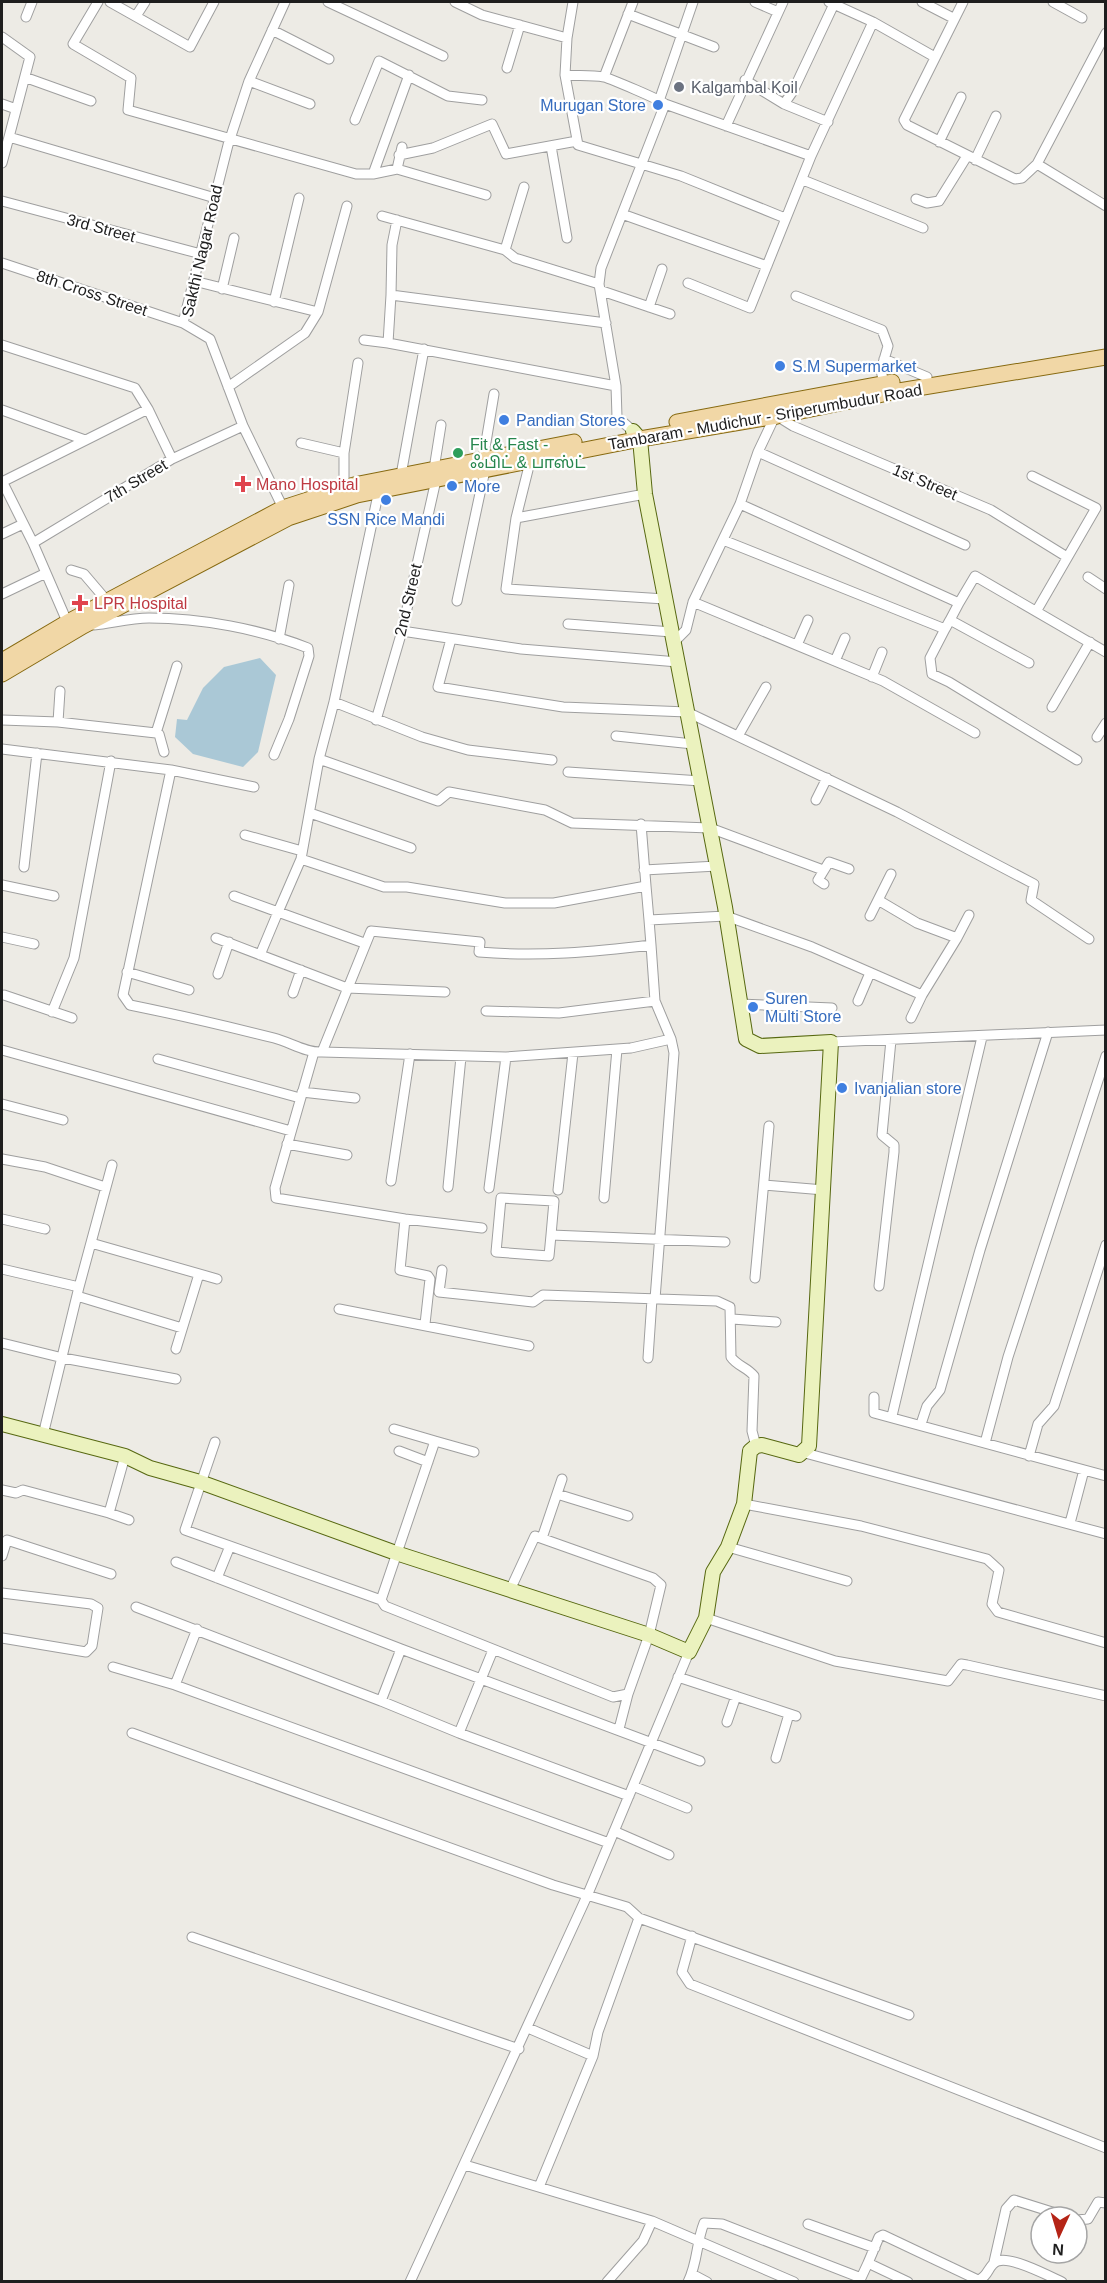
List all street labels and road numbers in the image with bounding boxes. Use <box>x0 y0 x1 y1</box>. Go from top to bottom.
street label: Sakthi Nagar Road <box>179 183 225 319</box>
street label: 3rd Street <box>65 211 138 245</box>
street label: 8th Cross Street <box>34 267 150 319</box>
street label: Tambaram - Mudichur - Sriperumbudur Road <box>607 381 923 453</box>
street label: 7th Street <box>102 456 171 506</box>
street label: 1st Street <box>890 461 960 503</box>
street label: 2nd Street <box>391 562 425 638</box>

